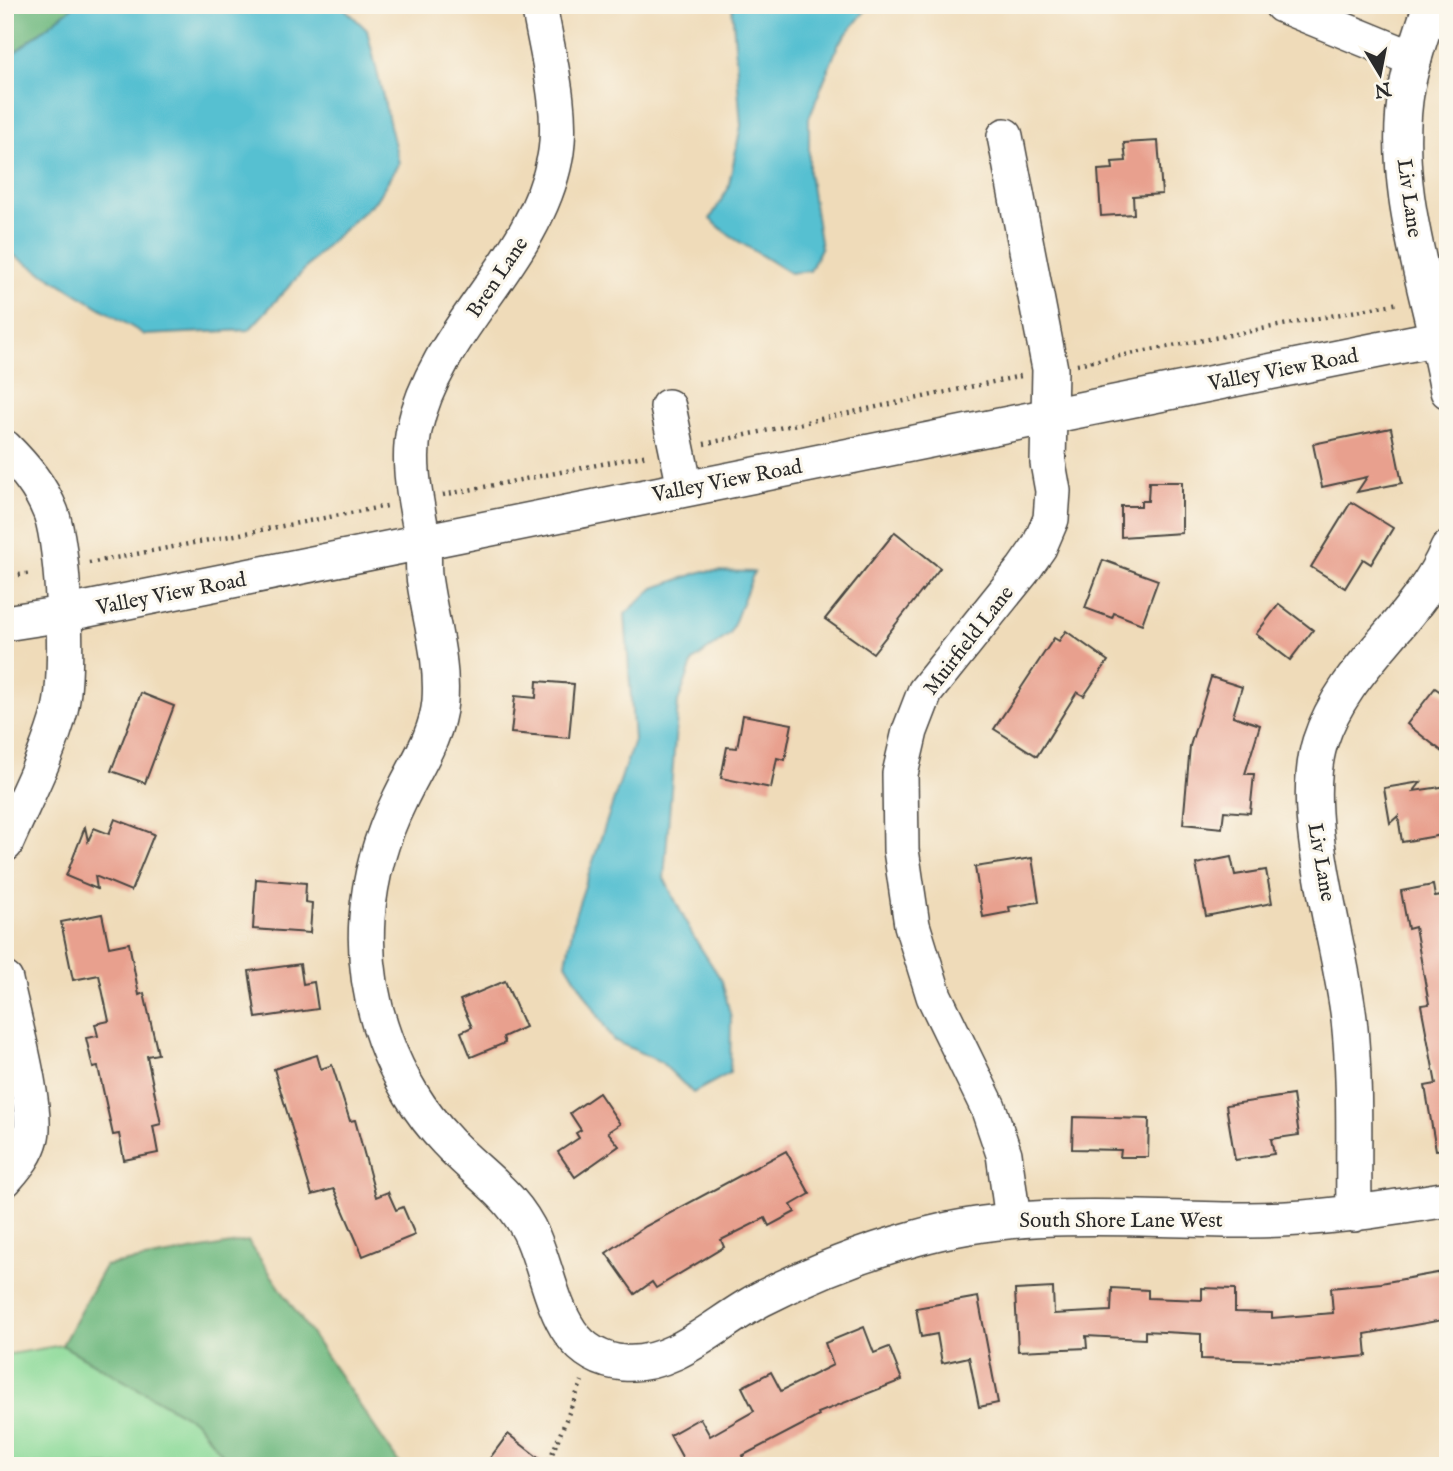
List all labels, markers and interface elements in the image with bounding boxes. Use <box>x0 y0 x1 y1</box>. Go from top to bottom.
north arrow <box>1344 38 1414 108</box>
text: N <box>1372 75 1394 102</box>
street label: Liv Lane <box>1390 157 1427 240</box>
street label: Bren Lane <box>461 232 535 323</box>
street label: Valley View Road <box>1205 343 1361 398</box>
street label: Valley View Road <box>649 454 805 509</box>
street label: Valley View Road <box>93 567 249 622</box>
street label: Muirfield Lane <box>918 580 1021 701</box>
street label: Liv Lane <box>1300 821 1341 904</box>
street label: South Shore Lane West <box>1019 1208 1223 1235</box>

